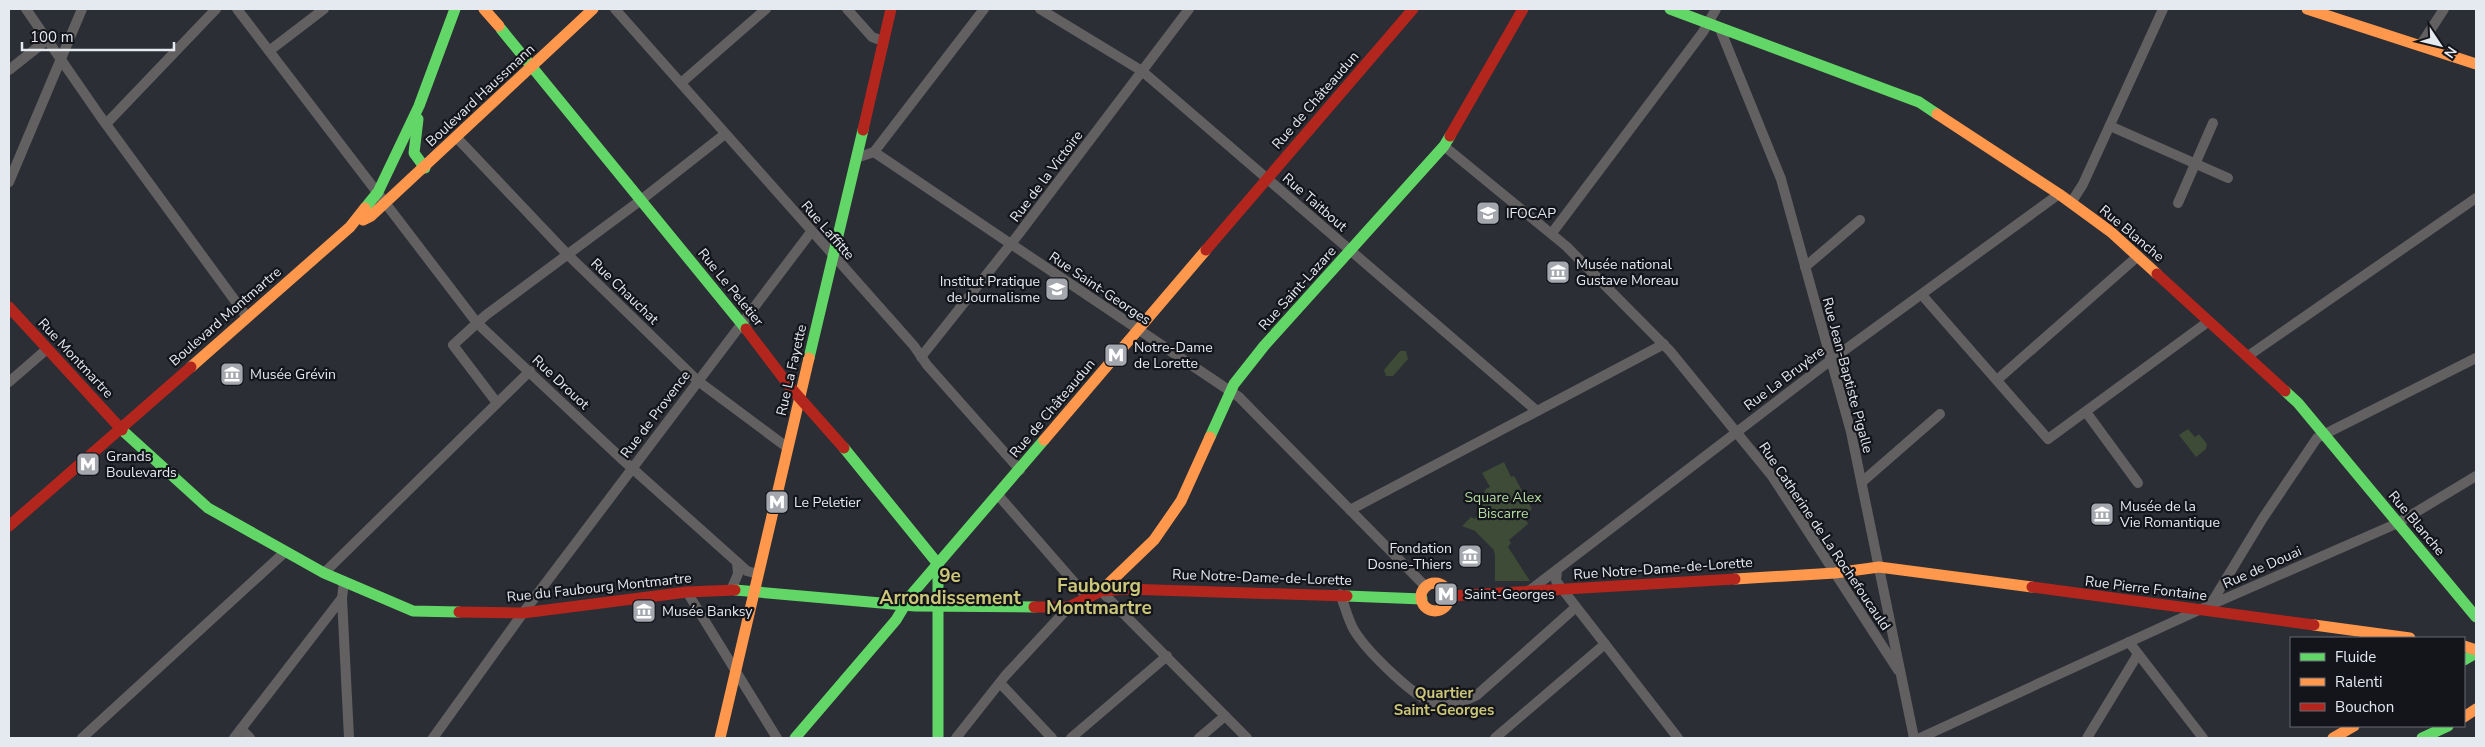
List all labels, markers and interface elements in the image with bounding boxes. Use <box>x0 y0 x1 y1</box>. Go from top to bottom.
scale bar <box>22 20 175 52</box>
north arrow <box>2415 20 2465 70</box>
text: 100 m <box>30 27 74 47</box>
street label: Boulevard Haussmann <box>422 40 539 151</box>
text: N <box>2439 42 2461 62</box>
street label: Rue de Châteaudun <box>1268 47 1363 153</box>
street label: Rue de la Victoire <box>1006 127 1087 226</box>
street label: Rue Taitbout <box>1278 169 1351 236</box>
street label: Rue Laffitte <box>797 197 859 264</box>
school or university icon: IFOCAP <box>1475 200 1501 226</box>
street label: Rue Blanche <box>2095 201 2168 266</box>
place label: IFOCAP <box>1506 204 1556 223</box>
street label: Rue Saint-Lazare <box>1254 242 1340 335</box>
street label: Rue Le Peletier <box>693 244 768 330</box>
street label: Rue Saint-Georges <box>1045 247 1155 330</box>
street label: Rue Chauchat <box>587 254 663 329</box>
place label: Musée national Gustave Moreau <box>1576 255 1678 290</box>
museum icon: Musée national Gustave Moreau <box>1545 259 1571 285</box>
street label: Boulevard Montmartre <box>165 263 285 370</box>
place label: Institut Pratique de Journalisme <box>940 272 1040 307</box>
school or university icon: Institut Pratique de Journalisme <box>1044 276 1070 302</box>
street label: Rue Jean-Baptiste Pigalle <box>1818 295 1877 455</box>
street label: Rue Montmartre <box>34 314 118 402</box>
street label: Rue La Fayette <box>772 323 811 418</box>
place label: Notre-Dame de Lorette <box>1134 338 1213 373</box>
metro station icon: Notre-Dame de Lorette <box>1103 342 1129 368</box>
street label: Rue La Bruyère <box>1740 342 1828 415</box>
street label: Rue Drouot <box>528 351 593 414</box>
street label: Rue de Châteaudun <box>1005 355 1099 462</box>
museum icon: Musée Grévin <box>219 361 245 387</box>
place label: Musée Grévin <box>250 365 336 384</box>
street label: Rue de Provence <box>616 367 695 462</box>
street label: Rue Catherine de La Rochefoucauld <box>1754 438 1895 634</box>
place label: Grands Boulevards <box>106 447 177 482</box>
metro station icon: Grands Boulevards <box>75 451 101 477</box>
street label: Rue Blanche <box>2384 487 2449 560</box>
park label: Square Alex Biscarre <box>1464 488 1542 523</box>
metro station icon: Le Peletier <box>764 489 790 515</box>
place label: Le Peletier <box>794 493 861 512</box>
place label: Musée de la Vie Romantique <box>2119 497 2220 532</box>
museum icon: Musée de la Vie Romantique <box>2089 501 2115 527</box>
place label: Fondation Dosne-Thiers <box>1367 539 1452 574</box>
street label: Rue de Douai <box>2220 542 2305 593</box>
museum icon: Fondation Dosne-Thiers <box>1457 543 1483 569</box>
street label: Rue Notre-Dame-de-Lorette <box>1573 553 1753 584</box>
district label: 9e Arrondissement <box>879 563 1021 611</box>
street label: Rue Notre-Dame-de-Lorette <box>1172 565 1352 590</box>
street label: Rue du Faubourg Montmartre <box>506 568 692 607</box>
street label: Rue Pierre Fontaine <box>2084 572 2208 605</box>
district label: Faubourg Montmartre <box>1046 573 1152 621</box>
metro station icon: Saint-Georges <box>1433 581 1459 607</box>
place label: Saint-Georges <box>1464 585 1555 604</box>
museum icon: Musée Banksy <box>631 598 657 624</box>
place label: Musée Banksy <box>662 602 753 621</box>
legend <box>2290 637 2465 727</box>
text: Fluide <box>2335 647 2376 667</box>
text: Ralenti <box>2335 672 2383 692</box>
district label: Quartier Saint-Georges <box>1394 683 1494 720</box>
text: Bouchon <box>2335 697 2394 717</box>

